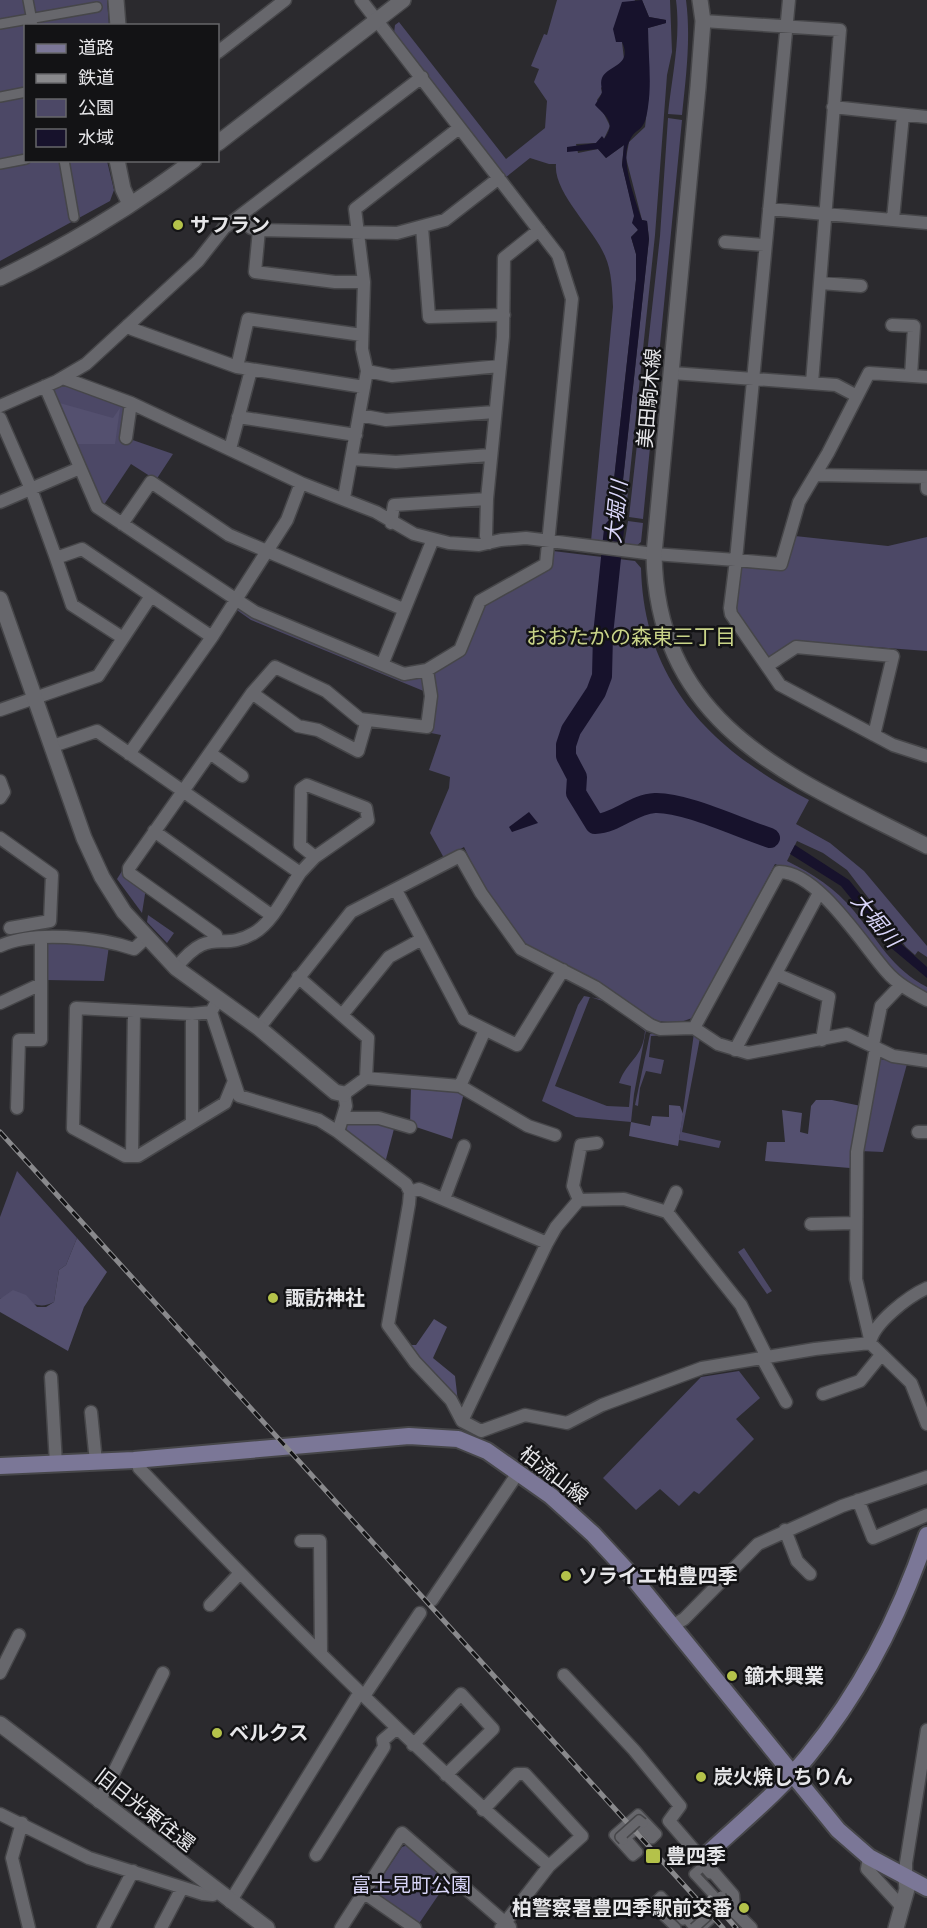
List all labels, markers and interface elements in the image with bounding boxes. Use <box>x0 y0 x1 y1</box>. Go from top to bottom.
legend <box>24 24 219 162</box>
text: 道路 <box>78 36 114 59</box>
text: 鉄道 <box>78 66 114 89</box>
text: 公園 <box>78 96 114 119</box>
text: 水域 <box>78 126 114 149</box>
place label: サフラン <box>190 212 270 238</box>
marker: サフラン <box>171 218 185 232</box>
street label: 美田駒木線 <box>632 347 666 449</box>
water label: 大堀川 <box>599 477 633 545</box>
district label: おおたかの森東三丁目 <box>526 623 736 650</box>
water label: 大堀川 <box>845 887 908 954</box>
place label: 諏訪神社 <box>285 1285 365 1311</box>
marker: 諏訪神社 <box>266 1291 280 1305</box>
street label: 柏流山線 <box>514 1440 594 1510</box>
place label: ソライエ柏豊四季 <box>578 1563 738 1589</box>
marker: ソライエ柏豊四季 <box>559 1569 573 1583</box>
place label: 鏑木興業 <box>744 1663 824 1689</box>
marker: 鏑木興業 <box>725 1669 739 1683</box>
place label: ベルクス <box>229 1720 308 1746</box>
marker: ベルクス <box>210 1726 224 1740</box>
street label: 旧日光東往還 <box>90 1763 200 1857</box>
place label: 炭火焼しちりん <box>713 1764 853 1790</box>
marker: 炭火焼しちりん <box>694 1770 708 1784</box>
place label: 豊四季 <box>666 1843 726 1869</box>
marker: 豊四季 <box>644 1847 662 1865</box>
park label: 富士見町公園 <box>351 1872 471 1898</box>
place label: 柏警察署豊四季駅前交番 <box>512 1895 732 1921</box>
marker: 柏警察署豊四季駅前交番 <box>737 1901 751 1915</box>

